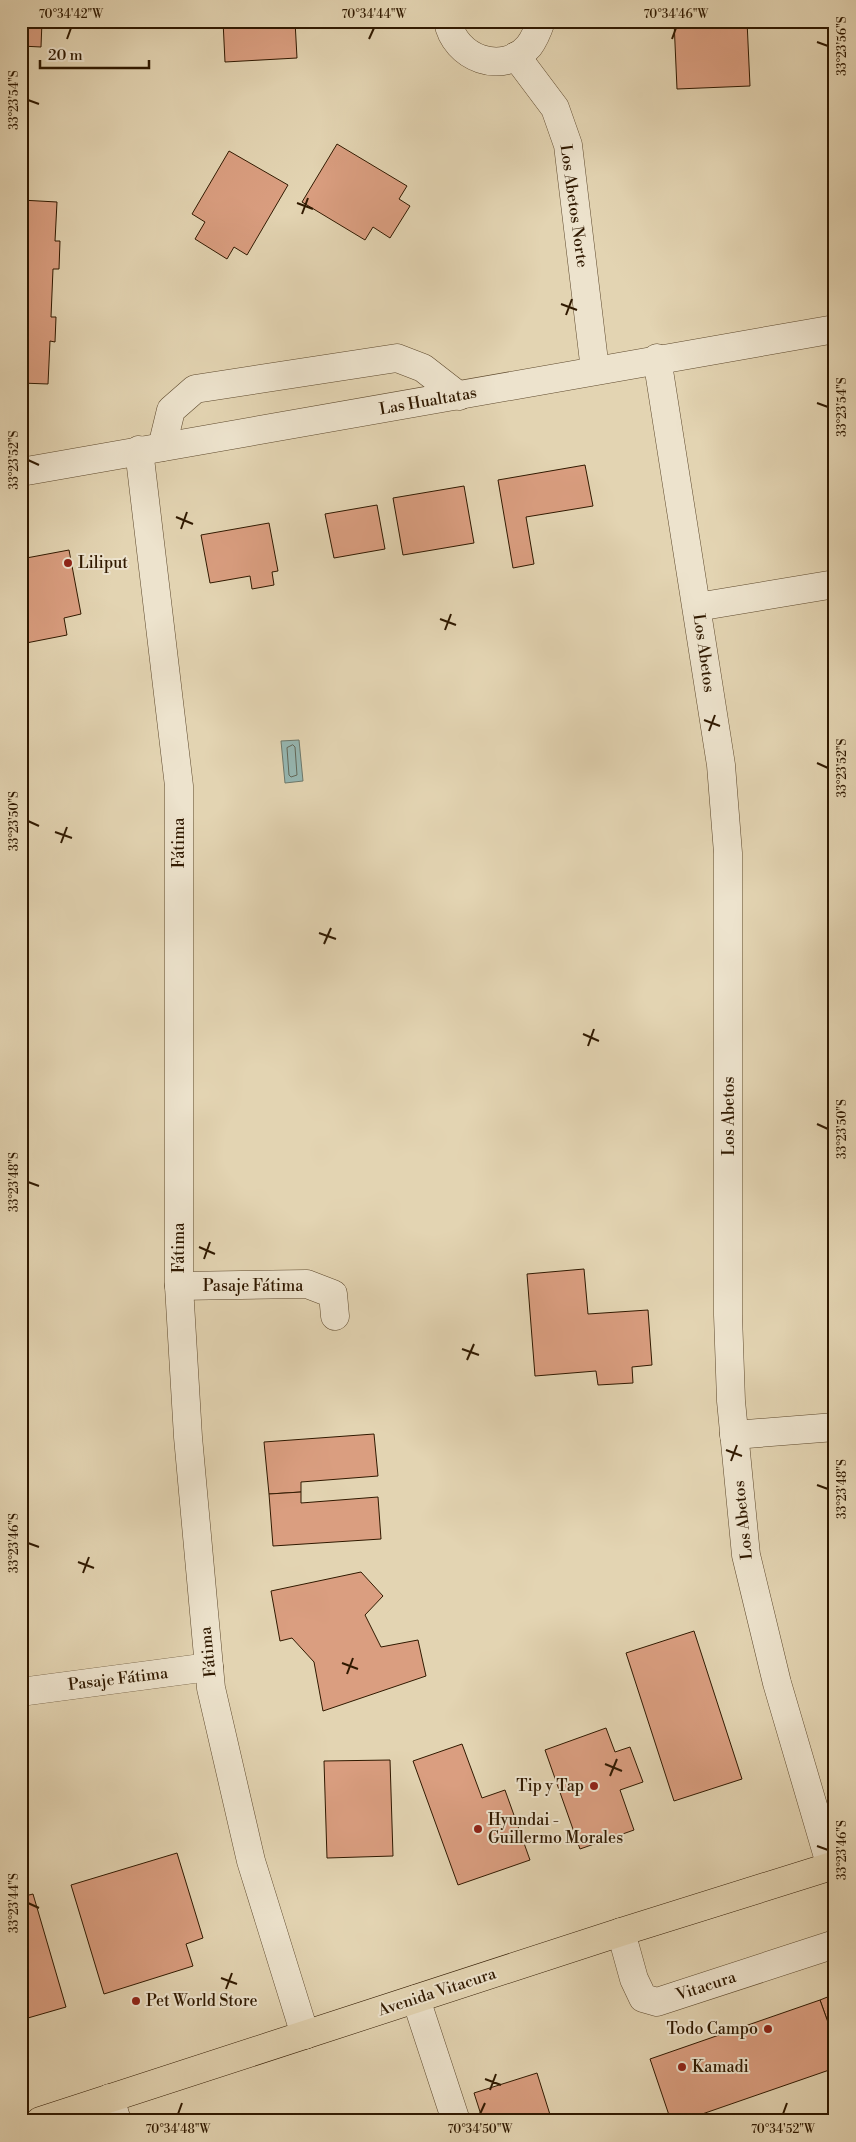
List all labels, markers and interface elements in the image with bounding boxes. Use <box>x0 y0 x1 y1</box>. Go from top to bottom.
text: 70°34'42"W <box>39 7 104 22</box>
text: 70°34'44"W <box>342 7 408 22</box>
text: 70°34'46"W <box>644 7 709 22</box>
text: 33°23'56"S <box>835 16 850 76</box>
scale bar <box>40 38 149 70</box>
text: 20 m <box>48 46 83 65</box>
text: 33°23'54"S <box>7 70 22 130</box>
street label: Los Abetos Norte <box>555 143 593 269</box>
text: 33°23'54"S <box>835 377 850 437</box>
street label: Las Hualtatas <box>378 383 478 419</box>
text: 33°23'52"S <box>7 430 22 489</box>
place label: Liliput <box>78 553 128 573</box>
marker: Liliput <box>62 557 74 569</box>
street label: Los Abetos <box>689 612 719 694</box>
text: 33°23'52"S <box>835 738 850 797</box>
text: 33°23'50"S <box>7 791 22 851</box>
street label: Fátima <box>169 817 189 868</box>
street label: Los Abetos <box>719 1076 739 1156</box>
text: 33°23'50"S <box>835 1099 850 1159</box>
text: 33°23'48"S <box>7 1152 22 1212</box>
street label: Fátima <box>169 1222 189 1273</box>
street label: Pasaje Fátima <box>203 1276 304 1296</box>
text: 33°23'48"S <box>835 1459 850 1519</box>
street label: Los Abetos <box>729 1480 757 1560</box>
text: 33°23'46"S <box>7 1513 22 1573</box>
street label: Fátima <box>195 1625 221 1678</box>
street label: Pasaje Fátima <box>67 1663 170 1695</box>
place label: Tip y Tap <box>516 1776 584 1796</box>
marker: Tip y Tap <box>588 1780 600 1792</box>
place label: Hyundai - Guillermo Morales <box>488 1810 623 1848</box>
text: 33°23'46"S <box>835 1820 850 1880</box>
marker: Hyundai - Guillermo Morales <box>472 1823 484 1835</box>
text: 33°23'44"S <box>7 1873 22 1933</box>
street label: Avenida Vitacura <box>374 1963 499 2021</box>
street label: Vitacura <box>673 1967 739 2005</box>
place label: Pet World Store <box>146 1991 258 2011</box>
marker: Pet World Store <box>130 1995 142 2007</box>
place label: Todo Campo <box>667 2019 758 2039</box>
marker: Todo Campo <box>762 2023 774 2035</box>
place label: Kamadi <box>692 2057 749 2077</box>
marker: Kamadi <box>676 2061 688 2073</box>
text: 70°34'48"W <box>146 2122 212 2137</box>
text: 70°34'50"W <box>448 2122 514 2137</box>
text: 70°34'52"W <box>751 2122 816 2137</box>

